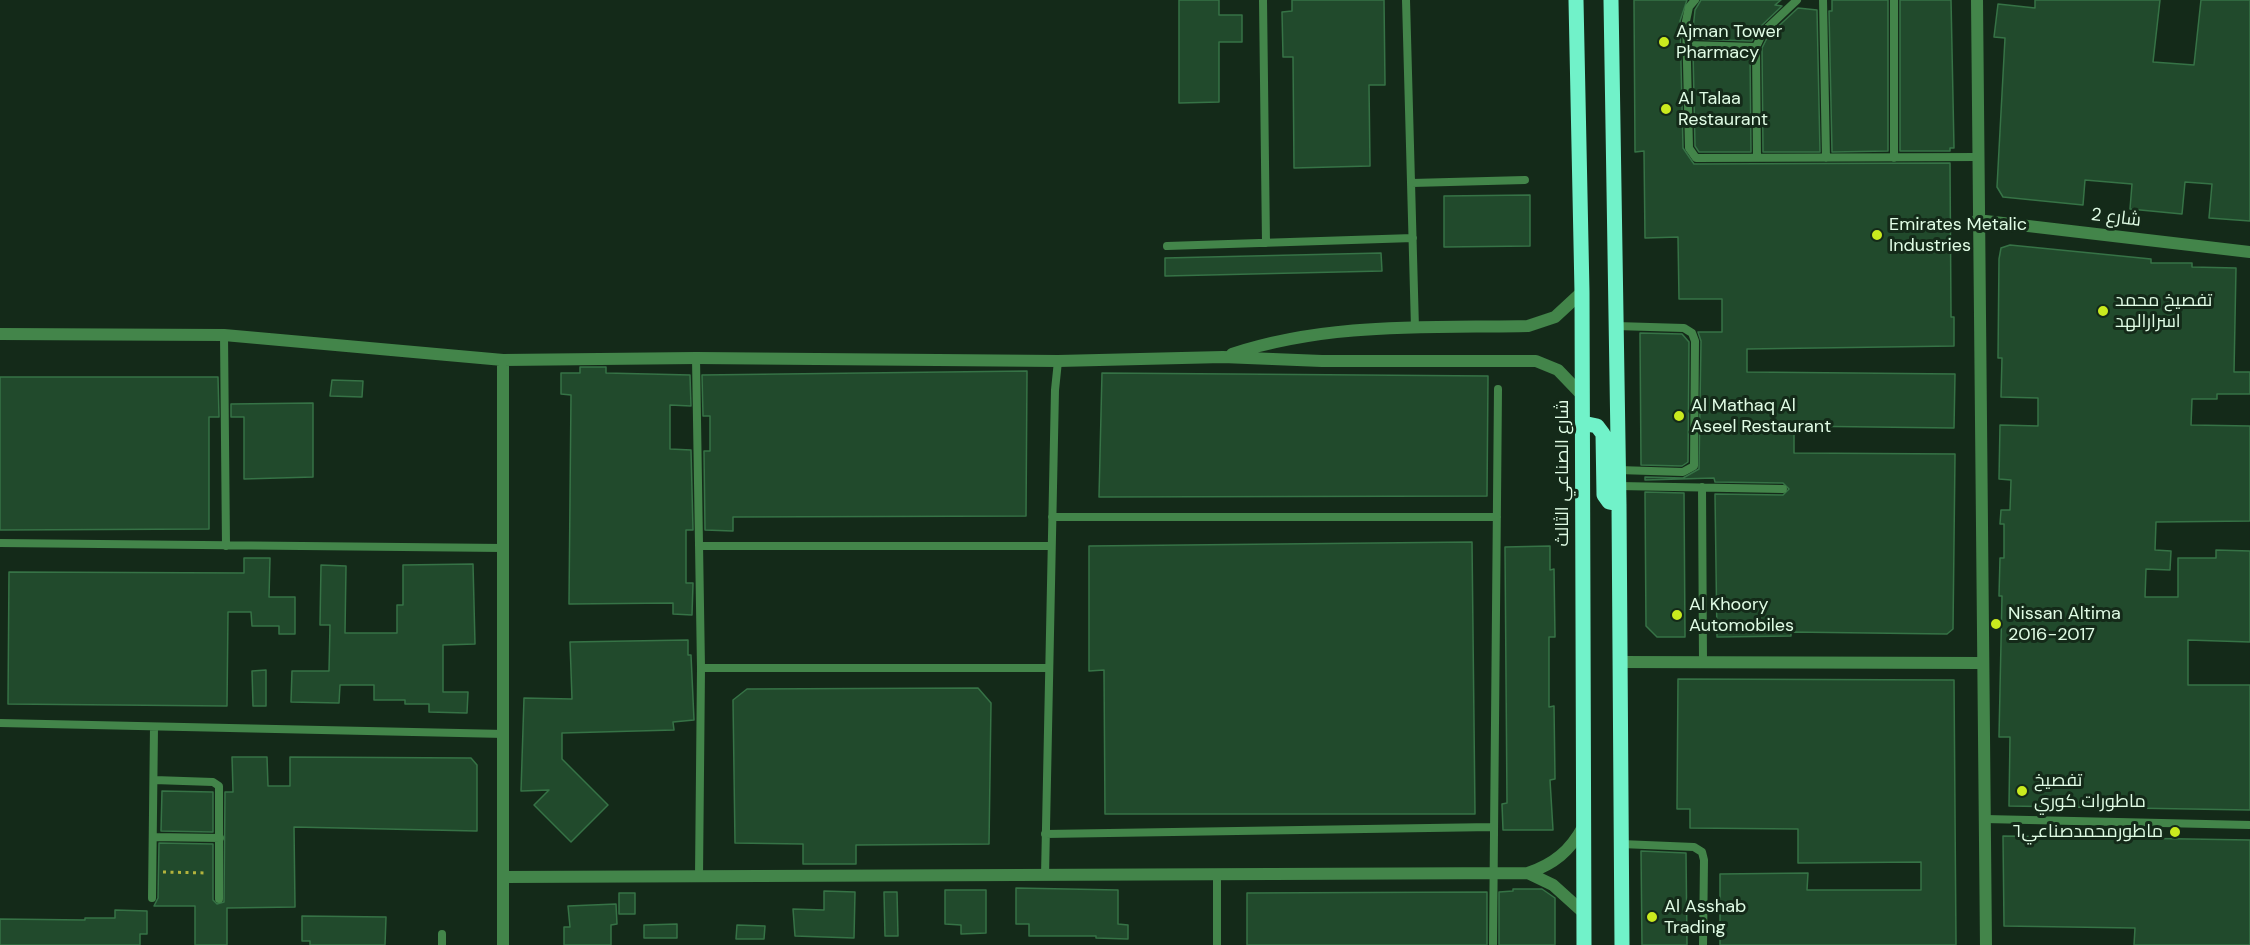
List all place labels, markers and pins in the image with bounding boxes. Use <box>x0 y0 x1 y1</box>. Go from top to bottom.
place label: Ajman Tower Pharmacy <box>1676 21 1782 63</box>
marker: Ajman Tower Pharmacy <box>1657 35 1671 49</box>
place label: Al Talaa Restaurant <box>1678 88 1768 130</box>
marker: Al Talaa Restaurant <box>1659 102 1673 116</box>
place label: Emirates Metalic Industries <box>1889 214 2027 256</box>
marker: Emirates Metalic Industries <box>1870 228 1884 242</box>
place label: تفصيخ محمد اسرارالهد <box>2115 290 2212 332</box>
marker: تفصيخ محمد اسرارالهد <box>2096 304 2110 318</box>
place label: Al Mathaq Al Aseel Restaurant <box>1691 395 1831 438</box>
marker: Al Mathaq Al Aseel Restaurant <box>1672 409 1686 423</box>
place label: Al Khoory Automobiles <box>1689 594 1794 636</box>
place label: Nissan Altima 2016-2017 <box>2008 603 2121 646</box>
marker: Al Khoory Automobiles <box>1670 608 1684 622</box>
marker: Nissan Altima 2016-2017 <box>1989 617 2003 631</box>
place label: تفصيخ ماطورات كوري <box>2034 770 2146 812</box>
marker: تفصيخ ماطورات كوري <box>2015 784 2029 798</box>
place label: ماطورمحمدصناعي٦ <box>2013 821 2163 843</box>
marker: ماطورمحمدصناعي٦ <box>2168 825 2182 839</box>
place label: Al Asshab Trading <box>1664 896 1746 938</box>
marker: Al Asshab Trading <box>1645 910 1659 924</box>

